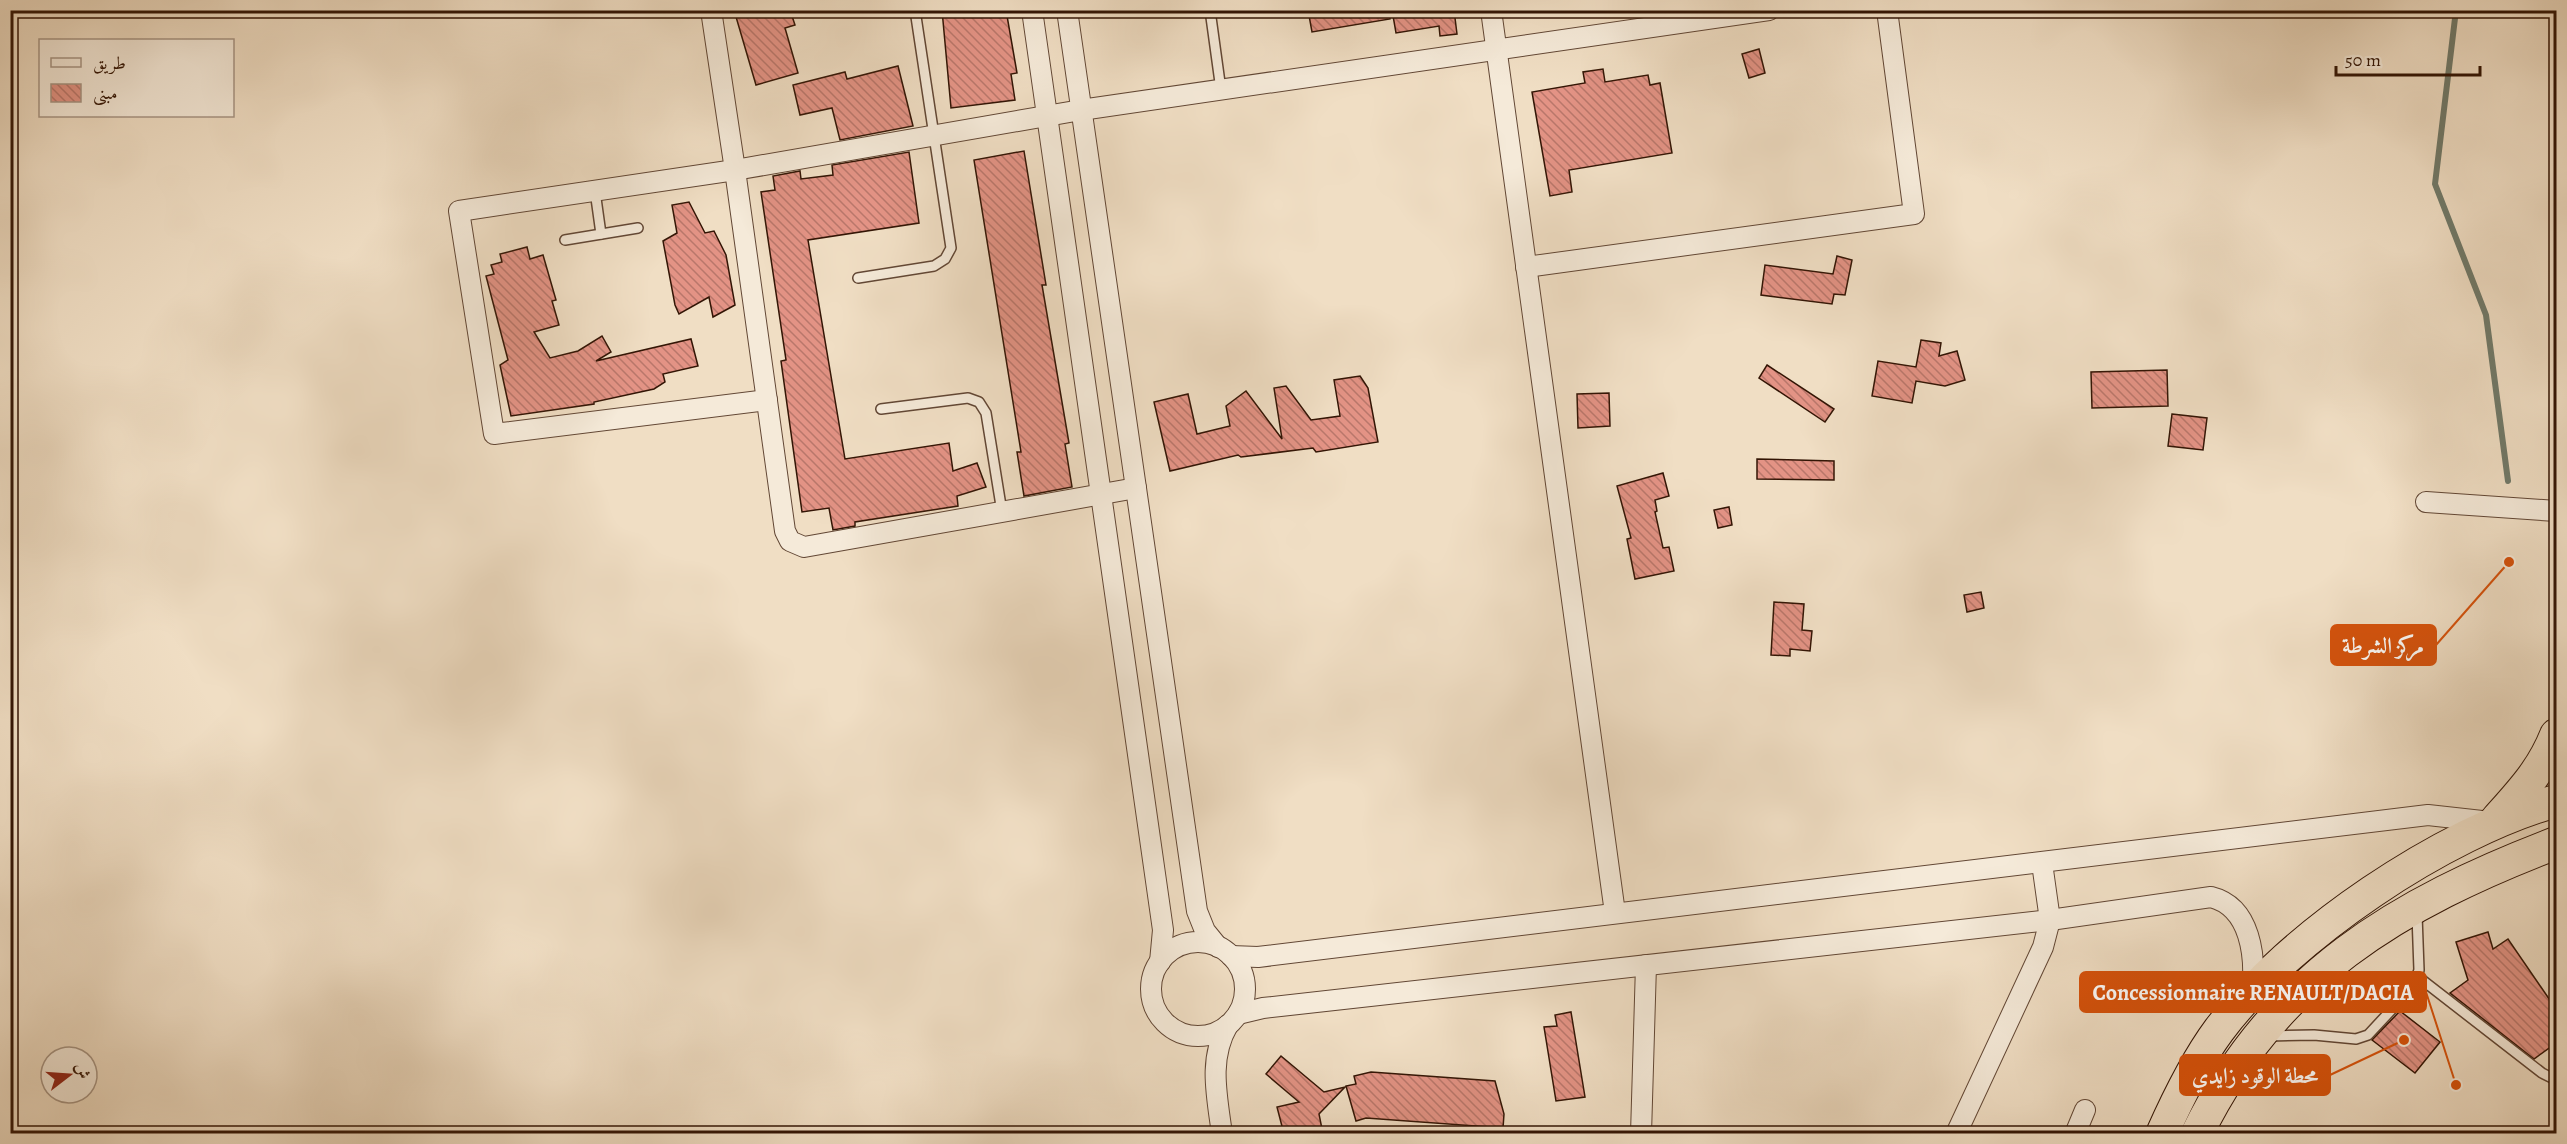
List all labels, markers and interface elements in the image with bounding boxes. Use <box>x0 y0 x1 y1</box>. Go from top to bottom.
legend <box>39 39 234 117</box>
scale bar <box>2336 39 2480 77</box>
text: 50 m <box>2345 48 2381 72</box>
text: طريق <box>93 51 126 75</box>
text: مبنى <box>93 81 118 106</box>
callout: مركز الشرطة <box>2331 625 2436 665</box>
text: مركز الشرطة <box>2342 631 2424 662</box>
callout: Concessionnaire RENAULT/DACIA <box>2080 972 2426 1012</box>
text: Concessionnaire RENAULT/DACIA <box>2092 978 2414 1008</box>
north arrow <box>39 1045 99 1105</box>
callout: محطة الوقود زايدي <box>2180 1055 2330 1095</box>
text: ش <box>70 1060 95 1082</box>
text: محطة الوقود زايدي <box>2192 1061 2319 1094</box>

